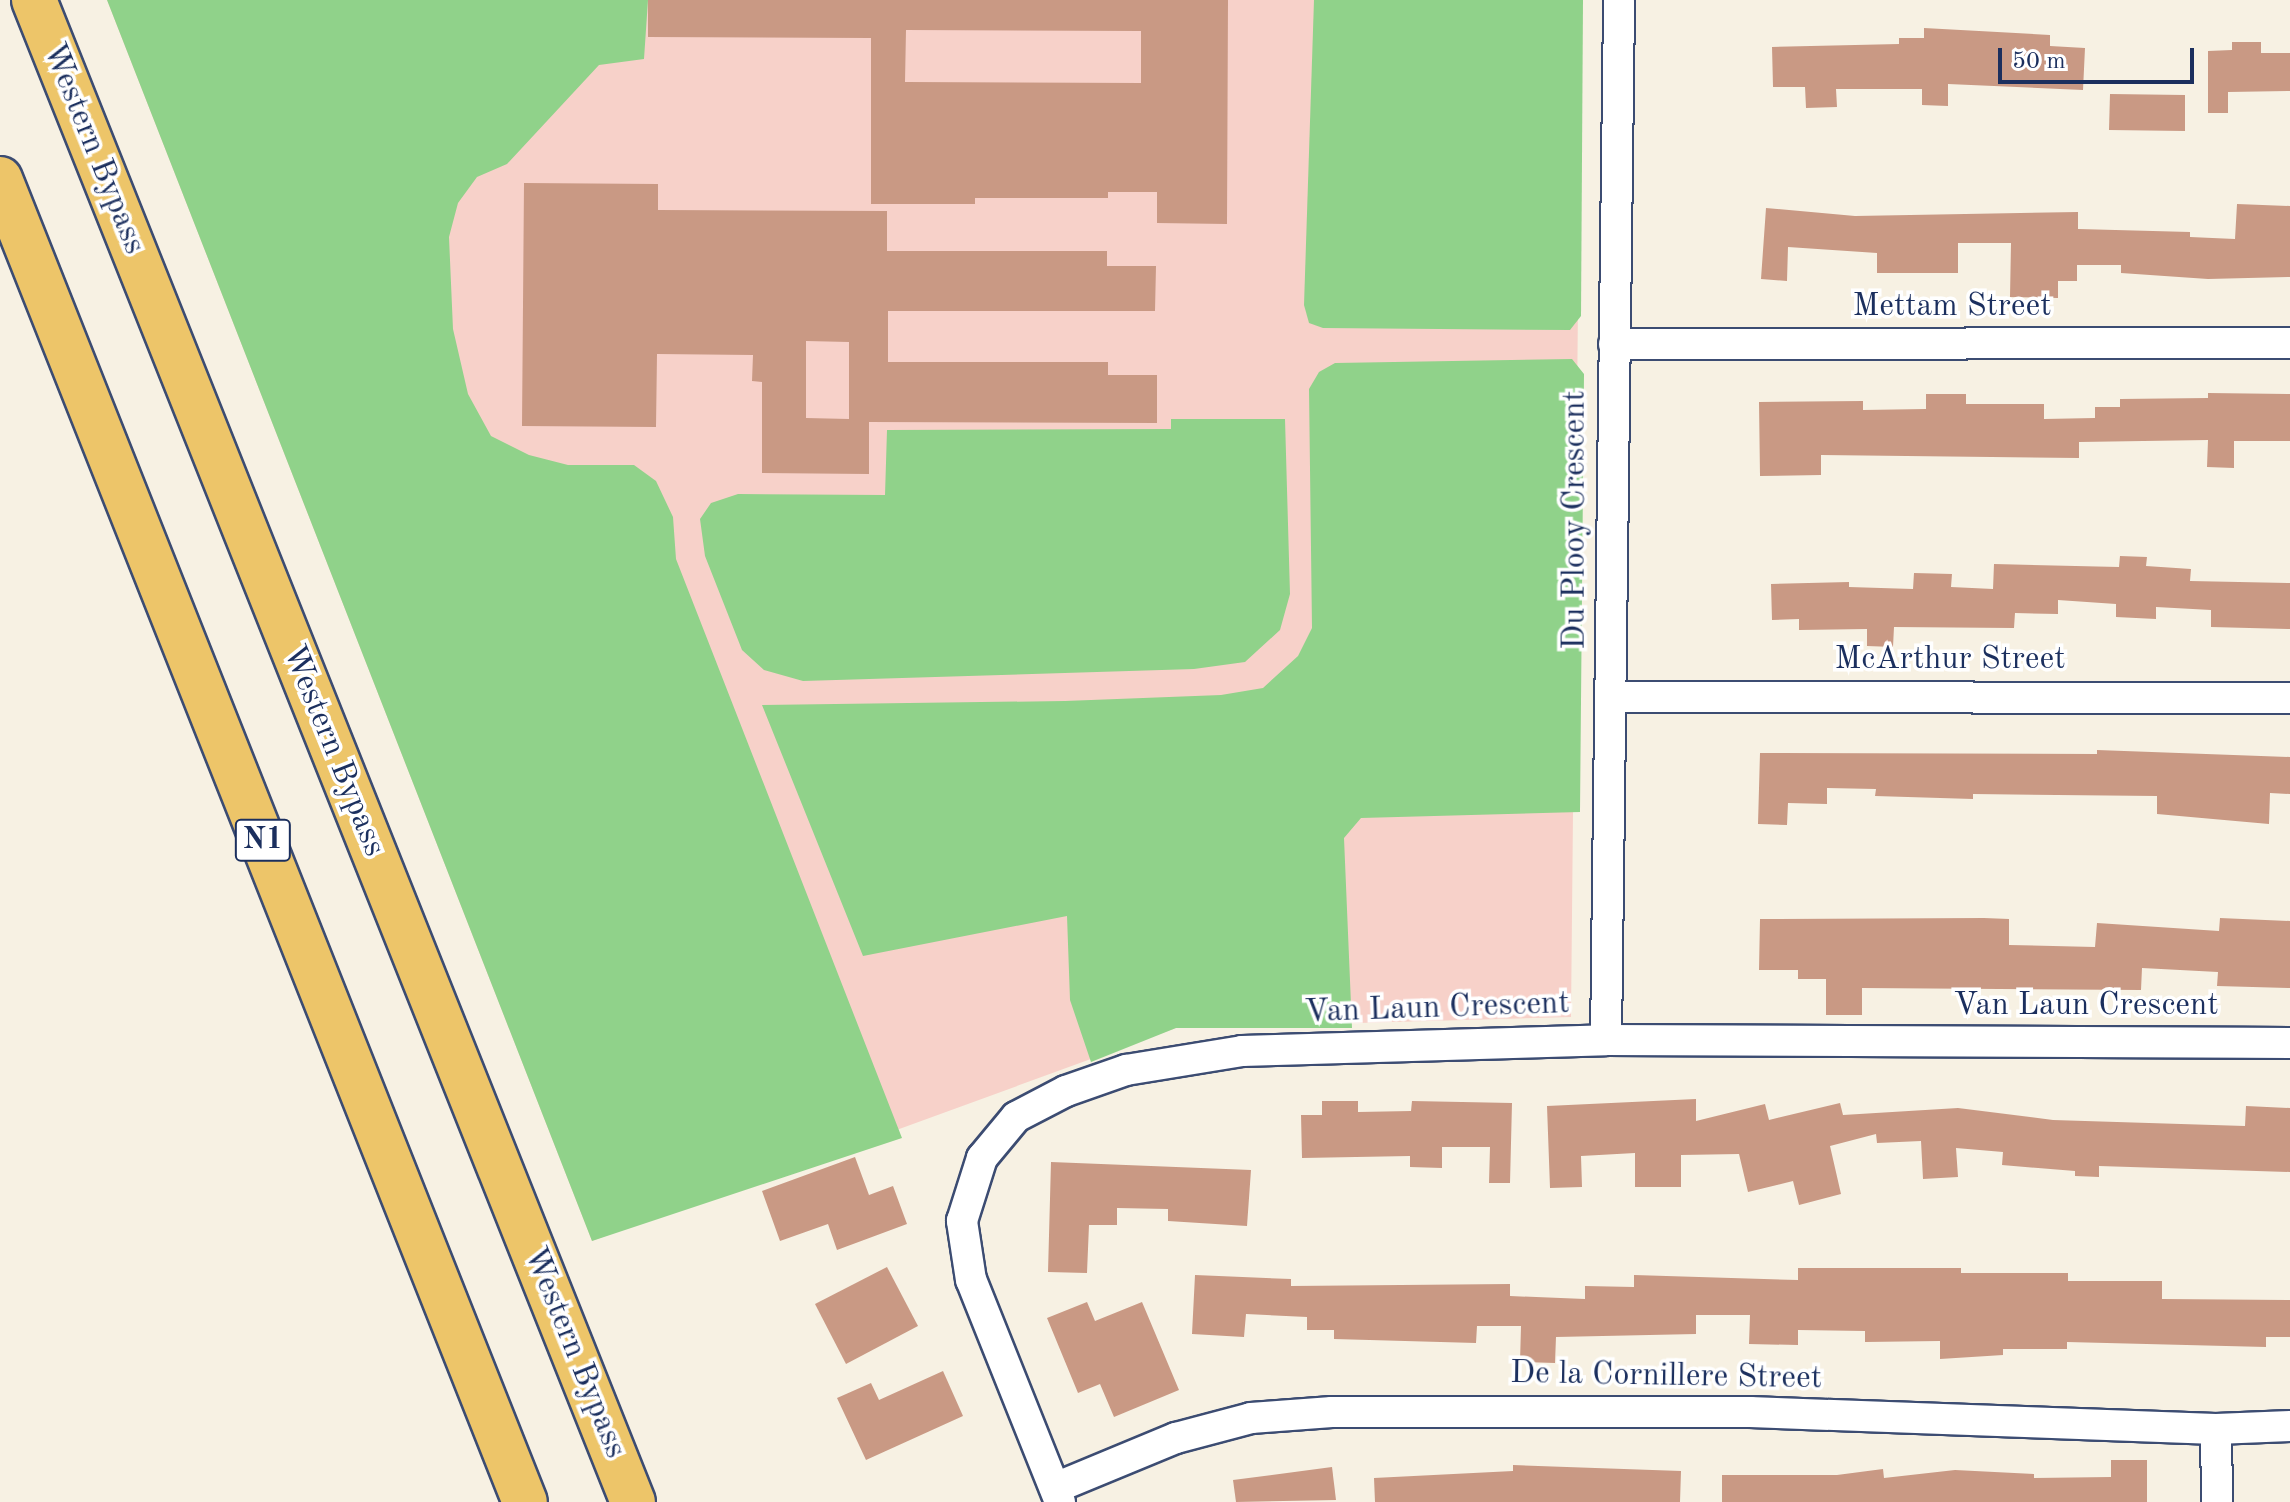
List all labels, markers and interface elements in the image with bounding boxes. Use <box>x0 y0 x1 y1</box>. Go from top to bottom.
scale bar <box>2002 32 2198 82</box>
street label: Western Bypass <box>33 38 153 260</box>
text: 50 m <box>2012 50 2066 74</box>
street label: Mettam Street <box>1853 288 2051 326</box>
street label: Du Plooy Crescent <box>1557 390 1595 650</box>
street label: Western Bypass <box>273 640 393 862</box>
street label: McArthur Street <box>1835 641 2065 679</box>
road number: N1 <box>233 814 293 866</box>
street label: Van Laun Crescent <box>1304 985 1570 1033</box>
street label: Van Laun Crescent <box>1953 987 2219 1025</box>
street label: Western Bypass <box>514 1242 634 1464</box>
street label: De la Cornillere Street <box>1510 1355 1822 1399</box>

